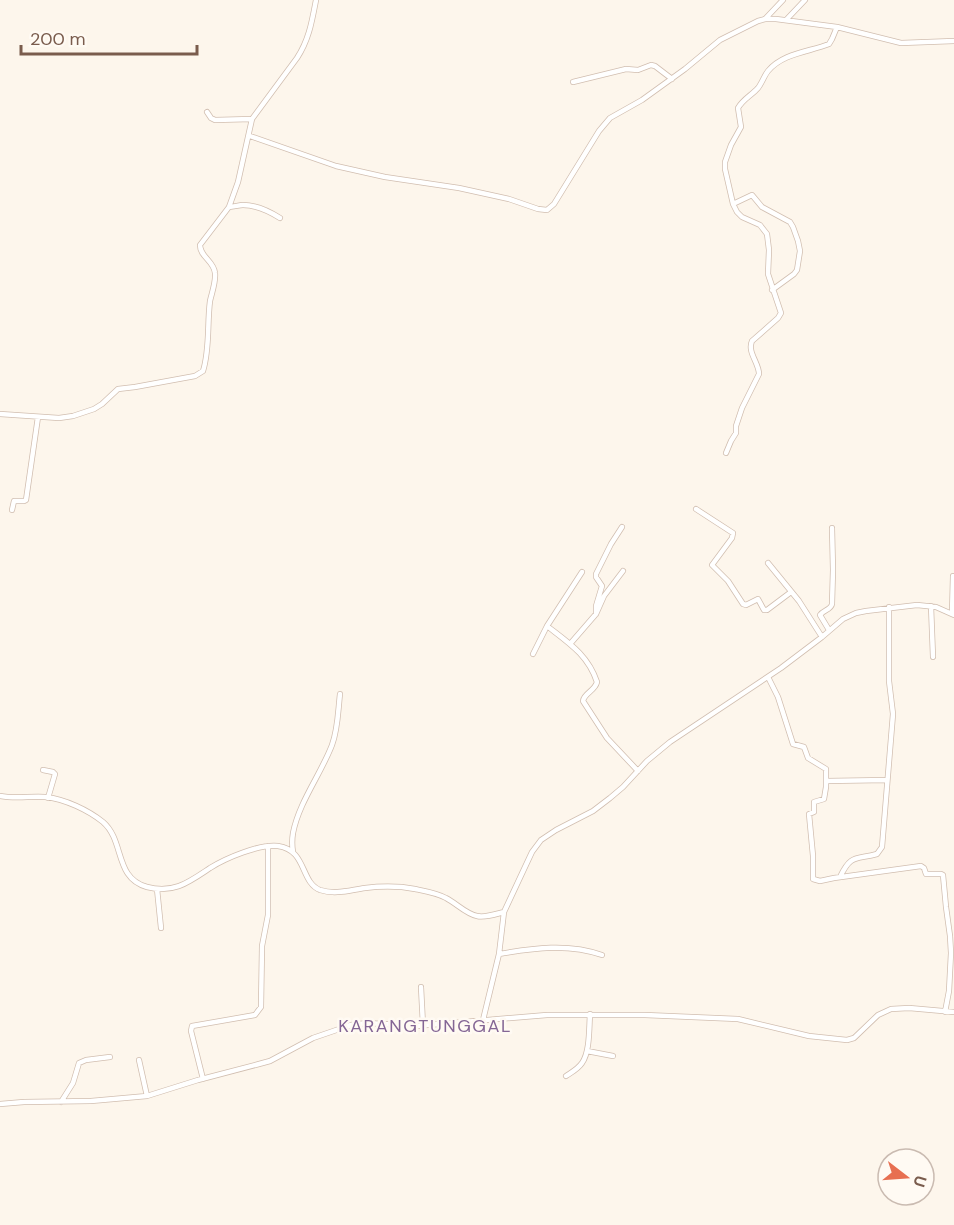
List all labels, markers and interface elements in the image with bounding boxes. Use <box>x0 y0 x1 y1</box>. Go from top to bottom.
scale bar <box>21 18 196 56</box>
text: 200 m <box>30 27 86 51</box>
district label: KARANGTUNGGAL <box>338 1014 512 1038</box>
north arrow <box>876 1147 936 1207</box>
text: U <box>908 1173 932 1190</box>

